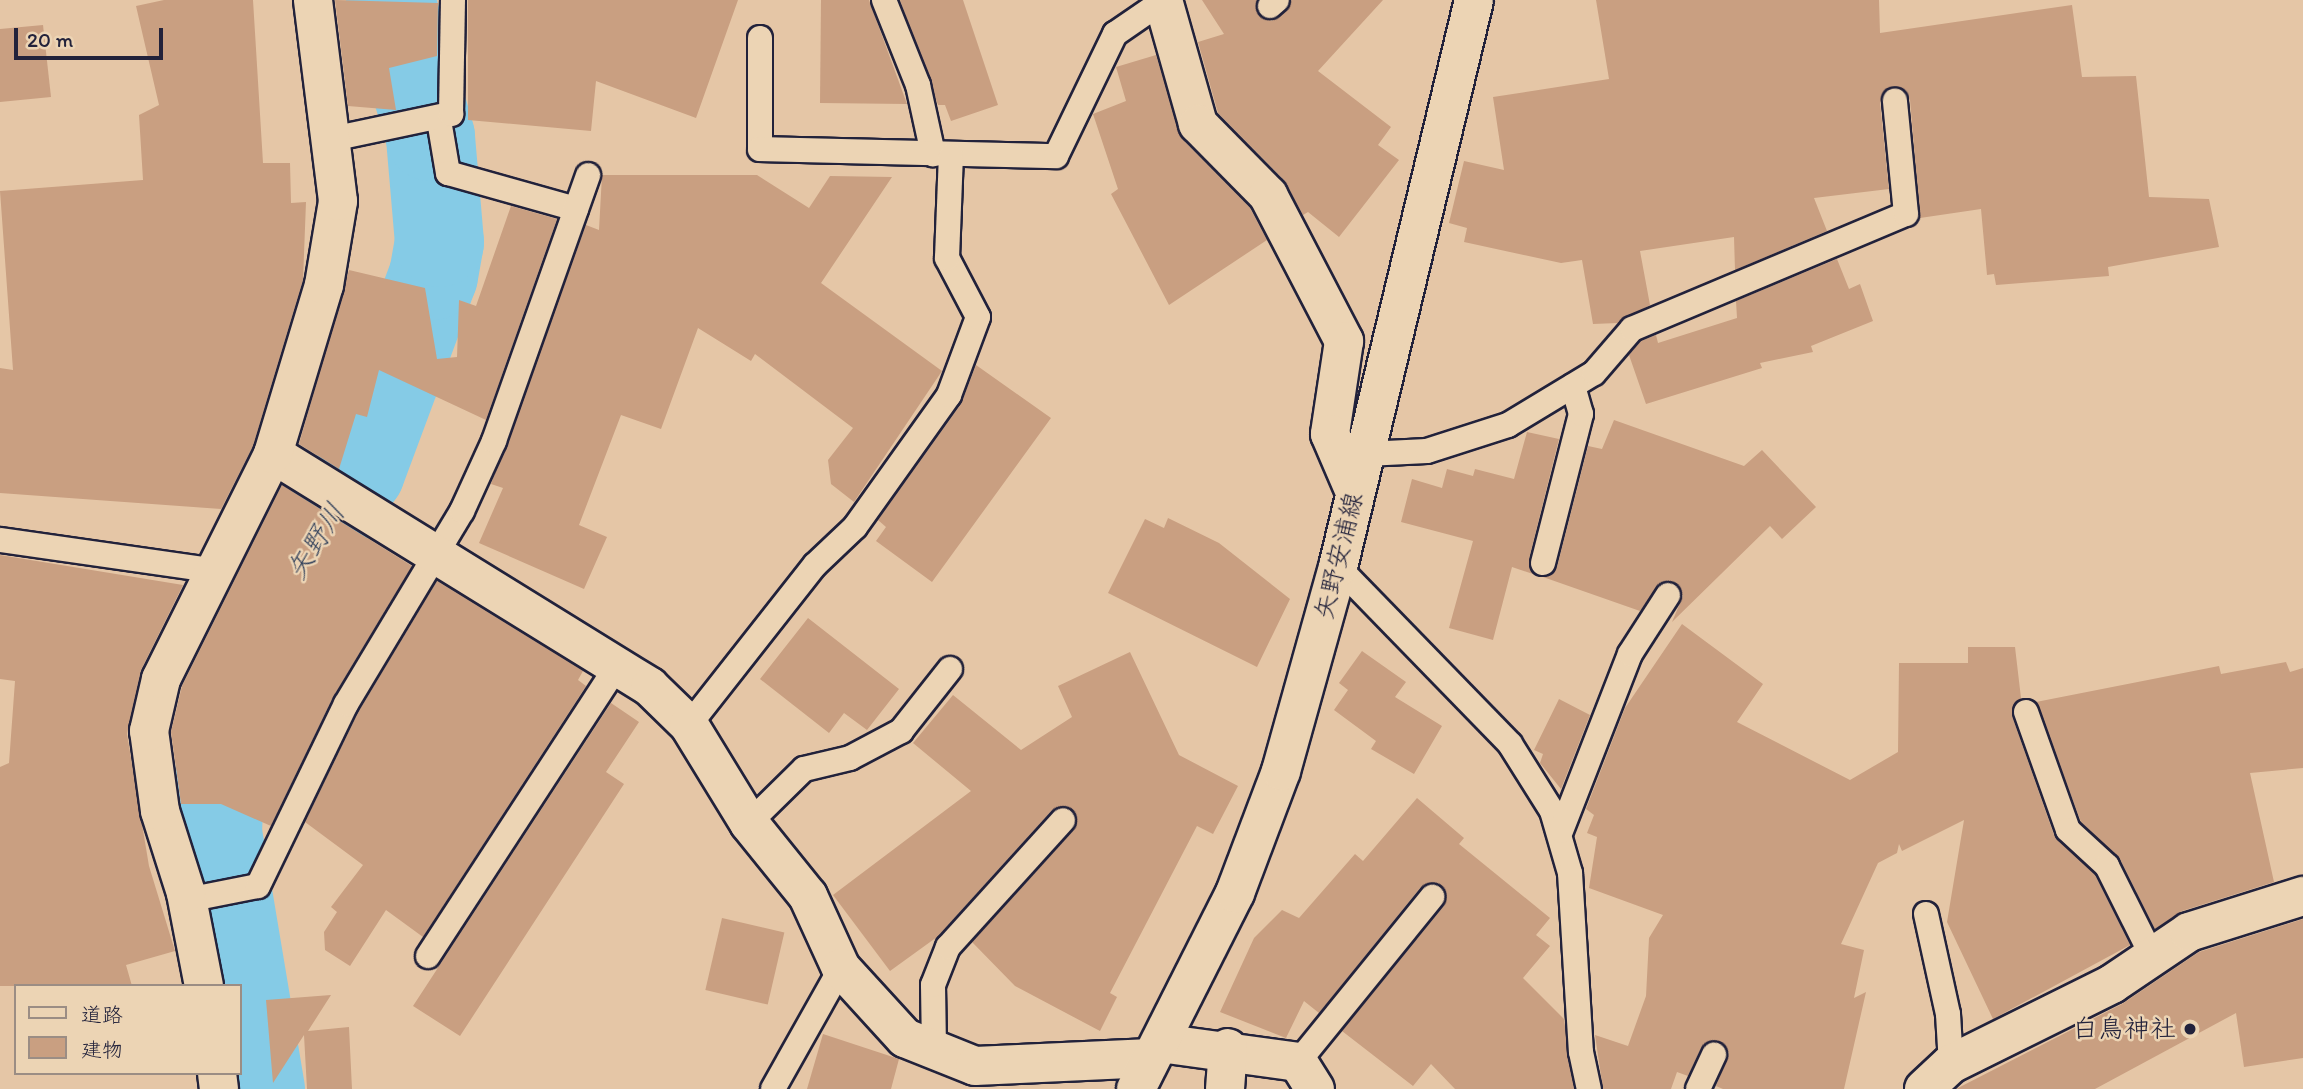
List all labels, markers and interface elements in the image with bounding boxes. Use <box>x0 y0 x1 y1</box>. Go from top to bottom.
scale bar <box>18 14 166 58</box>
text: 20 m <box>27 27 73 52</box>
street label: 矢野安浦線 <box>1308 489 1370 623</box>
water label: 矢野川 <box>278 496 352 586</box>
legend <box>14 984 242 1075</box>
text: 道路 <box>81 1002 123 1027</box>
place label: 白鳥神社 <box>2072 1013 2176 1045</box>
marker: 白鳥神社 <box>2182 1021 2198 1037</box>
text: 建物 <box>81 1037 123 1062</box>

